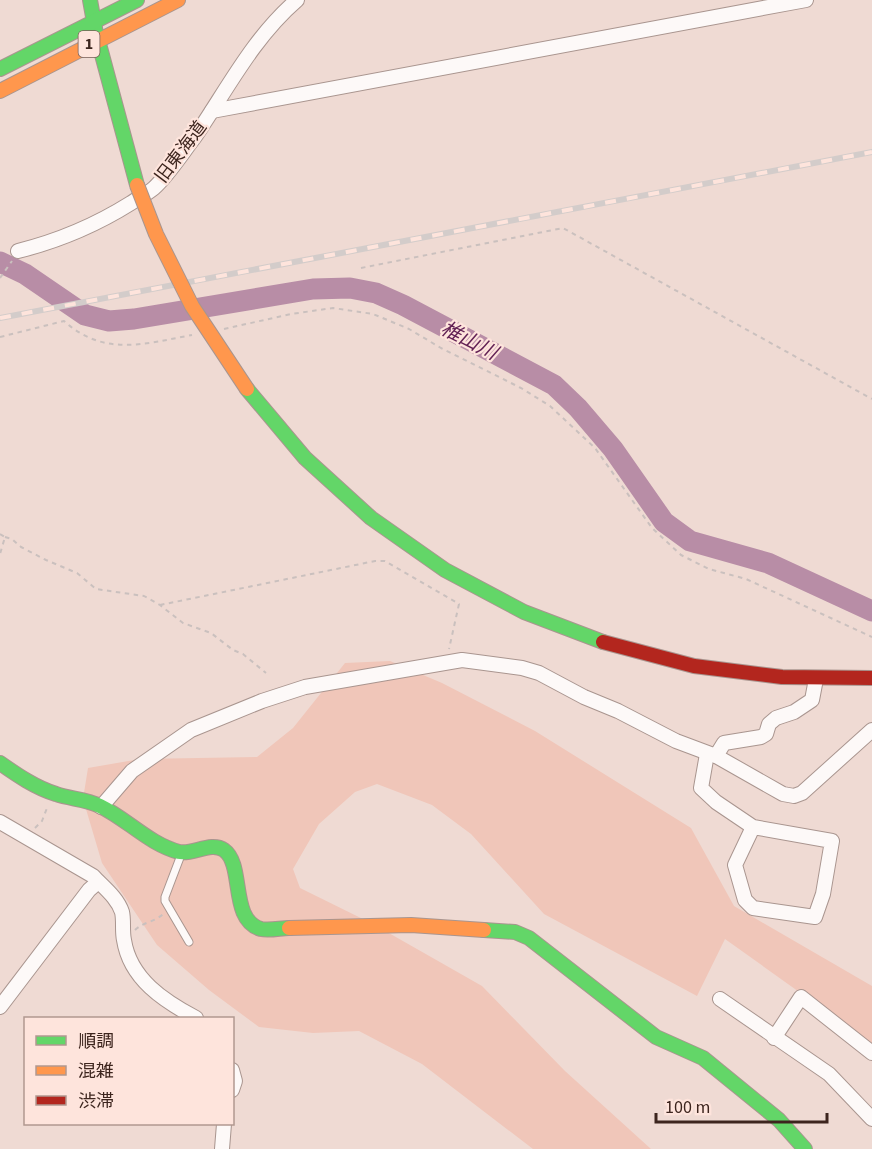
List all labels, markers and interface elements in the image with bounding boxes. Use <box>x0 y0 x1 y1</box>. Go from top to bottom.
road number: 1 <box>78 31 100 57</box>
street label: 旧東海道 <box>149 116 213 188</box>
water label: 椎山川 <box>436 315 504 368</box>
legend <box>24 1017 234 1125</box>
text: 順調 <box>78 1029 114 1054</box>
text: 混雑 <box>78 1059 114 1084</box>
scale bar <box>656 1086 827 1124</box>
text: 渋滞 <box>78 1089 114 1114</box>
text: 100 m <box>665 1095 710 1120</box>

